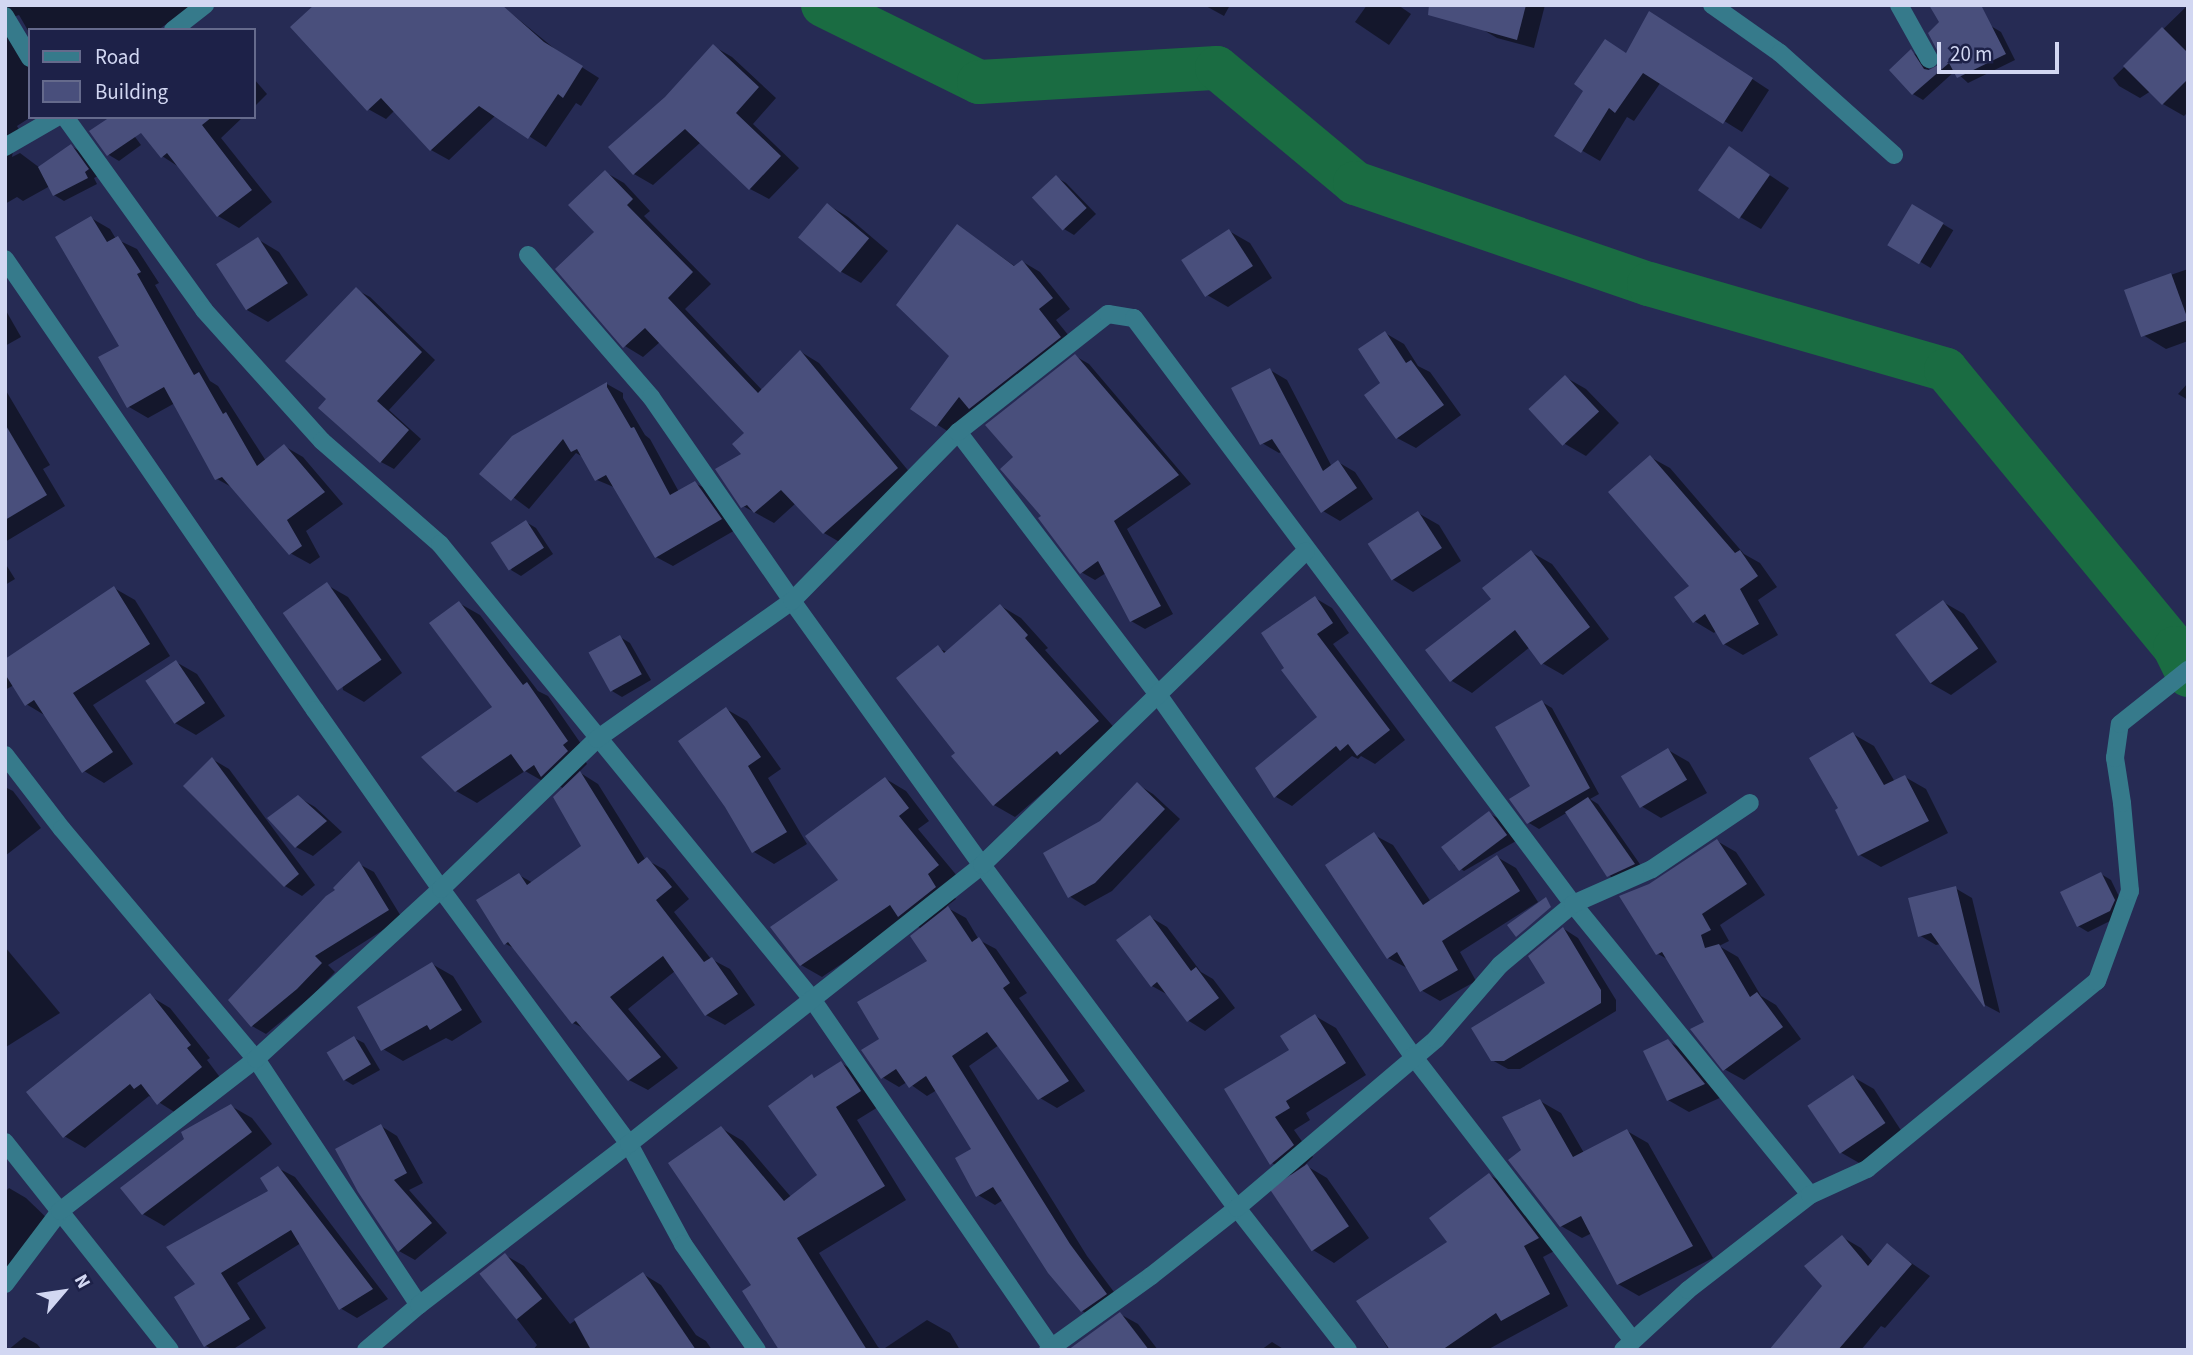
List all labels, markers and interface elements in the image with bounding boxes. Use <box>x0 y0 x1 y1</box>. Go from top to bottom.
legend <box>28 28 256 119</box>
scale bar <box>1941 28 2064 72</box>
text: 20 m <box>1950 39 1992 69</box>
text: Road <box>95 42 140 72</box>
text: Building <box>95 77 168 107</box>
north arrow <box>28 1257 98 1327</box>
text: N <box>67 1269 97 1294</box>

